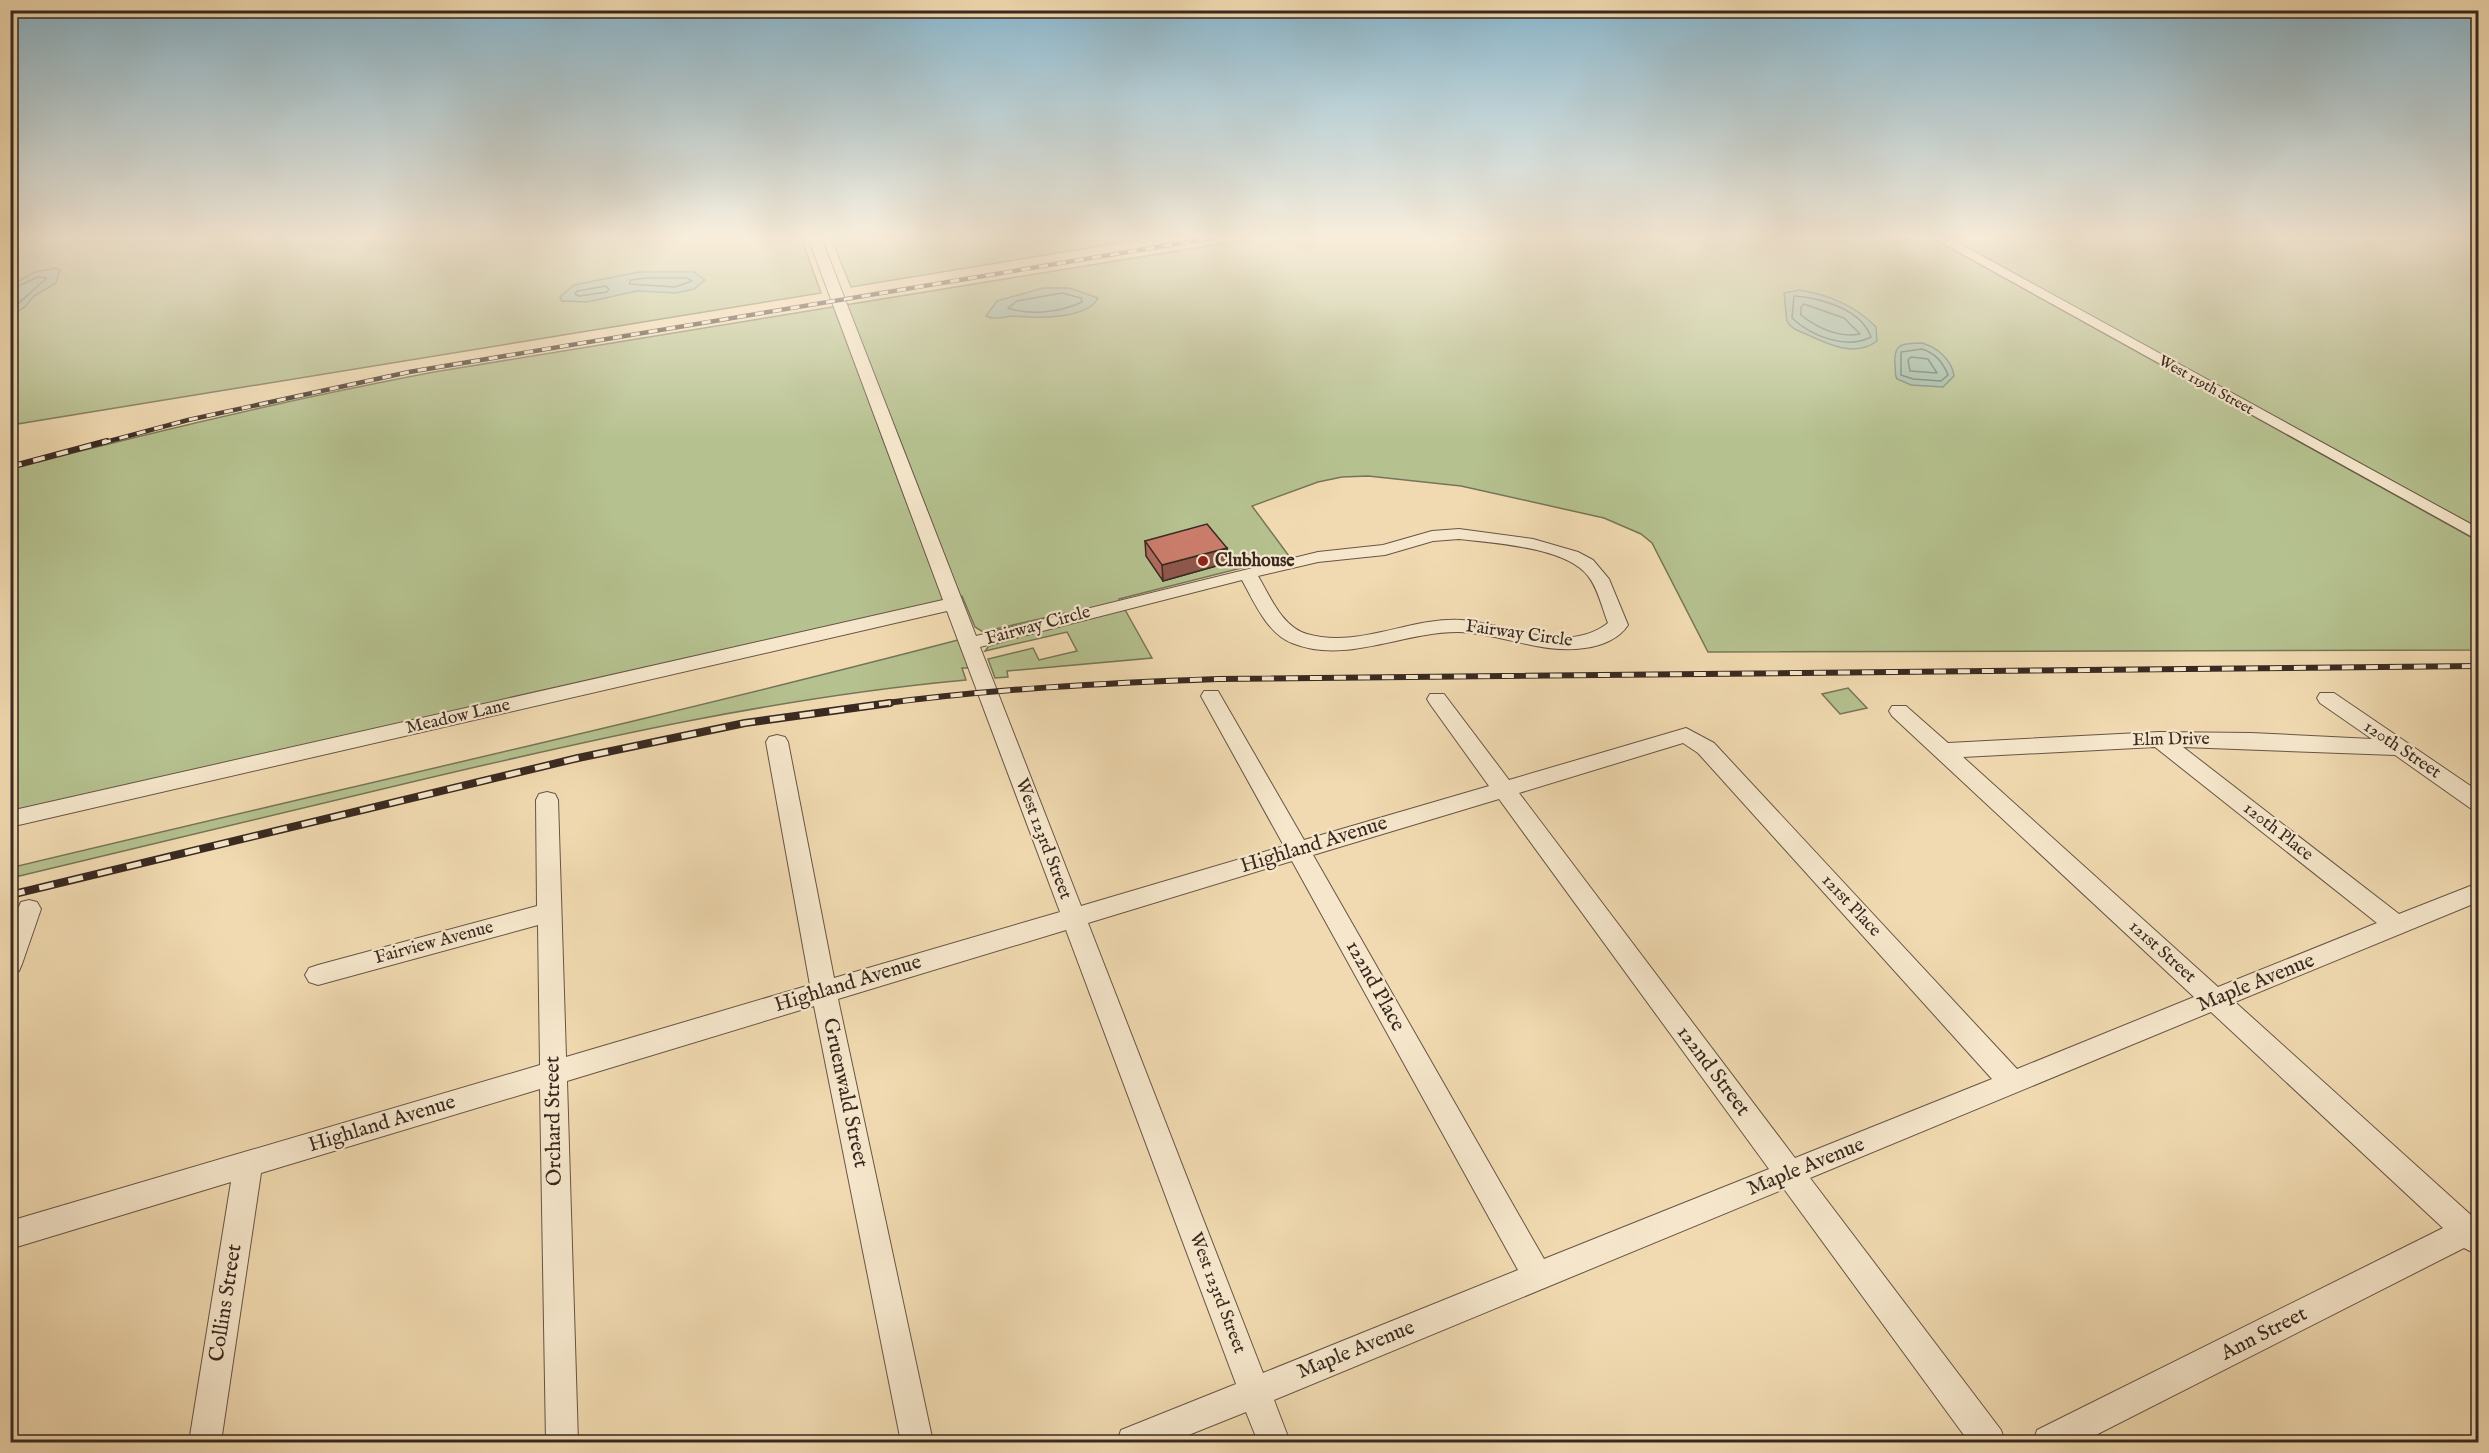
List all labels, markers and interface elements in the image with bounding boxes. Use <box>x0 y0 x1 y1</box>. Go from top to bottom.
street label: West 119th Street <box>2155 351 2257 419</box>
place label: Clubhouse <box>1215 550 1295 573</box>
marker: Clubhouse <box>1196 554 1210 568</box>
street label: Fairway Circle <box>983 601 1093 651</box>
street label: Fairway Circle <box>1464 615 1574 653</box>
street label: Meadow Lane <box>404 694 512 740</box>
street label: 120th Street <box>2359 716 2445 784</box>
street label: Elm Drive <box>2132 728 2210 752</box>
street label: West 123rd Street <box>1009 775 1077 903</box>
street label: 120th Place <box>2238 797 2318 867</box>
street label: Highland Avenue <box>1237 810 1391 880</box>
street label: 121st Place <box>1816 870 1886 942</box>
street label: Fairview Avenue <box>372 916 496 970</box>
street label: 121st Street <box>2123 916 2201 988</box>
street label: 122nd Place <box>1339 936 1411 1037</box>
street label: Maple Avenue <box>2193 947 2319 1019</box>
street label: Highland Avenue <box>771 949 925 1019</box>
street label: Gruenwald Street <box>816 1016 874 1170</box>
street label: 122nd Street <box>1670 1020 1756 1122</box>
street label: Orchard Street <box>539 1056 569 1186</box>
street label: Highland Avenue <box>305 1089 459 1159</box>
street label: Maple Avenue <box>1743 1131 1869 1203</box>
street label: West 123rd Street <box>1183 1229 1251 1357</box>
street label: Collins Street <box>203 1242 249 1364</box>
street label: Ann Street <box>2215 1301 2312 1368</box>
street label: Maple Avenue <box>1293 1314 1419 1386</box>

